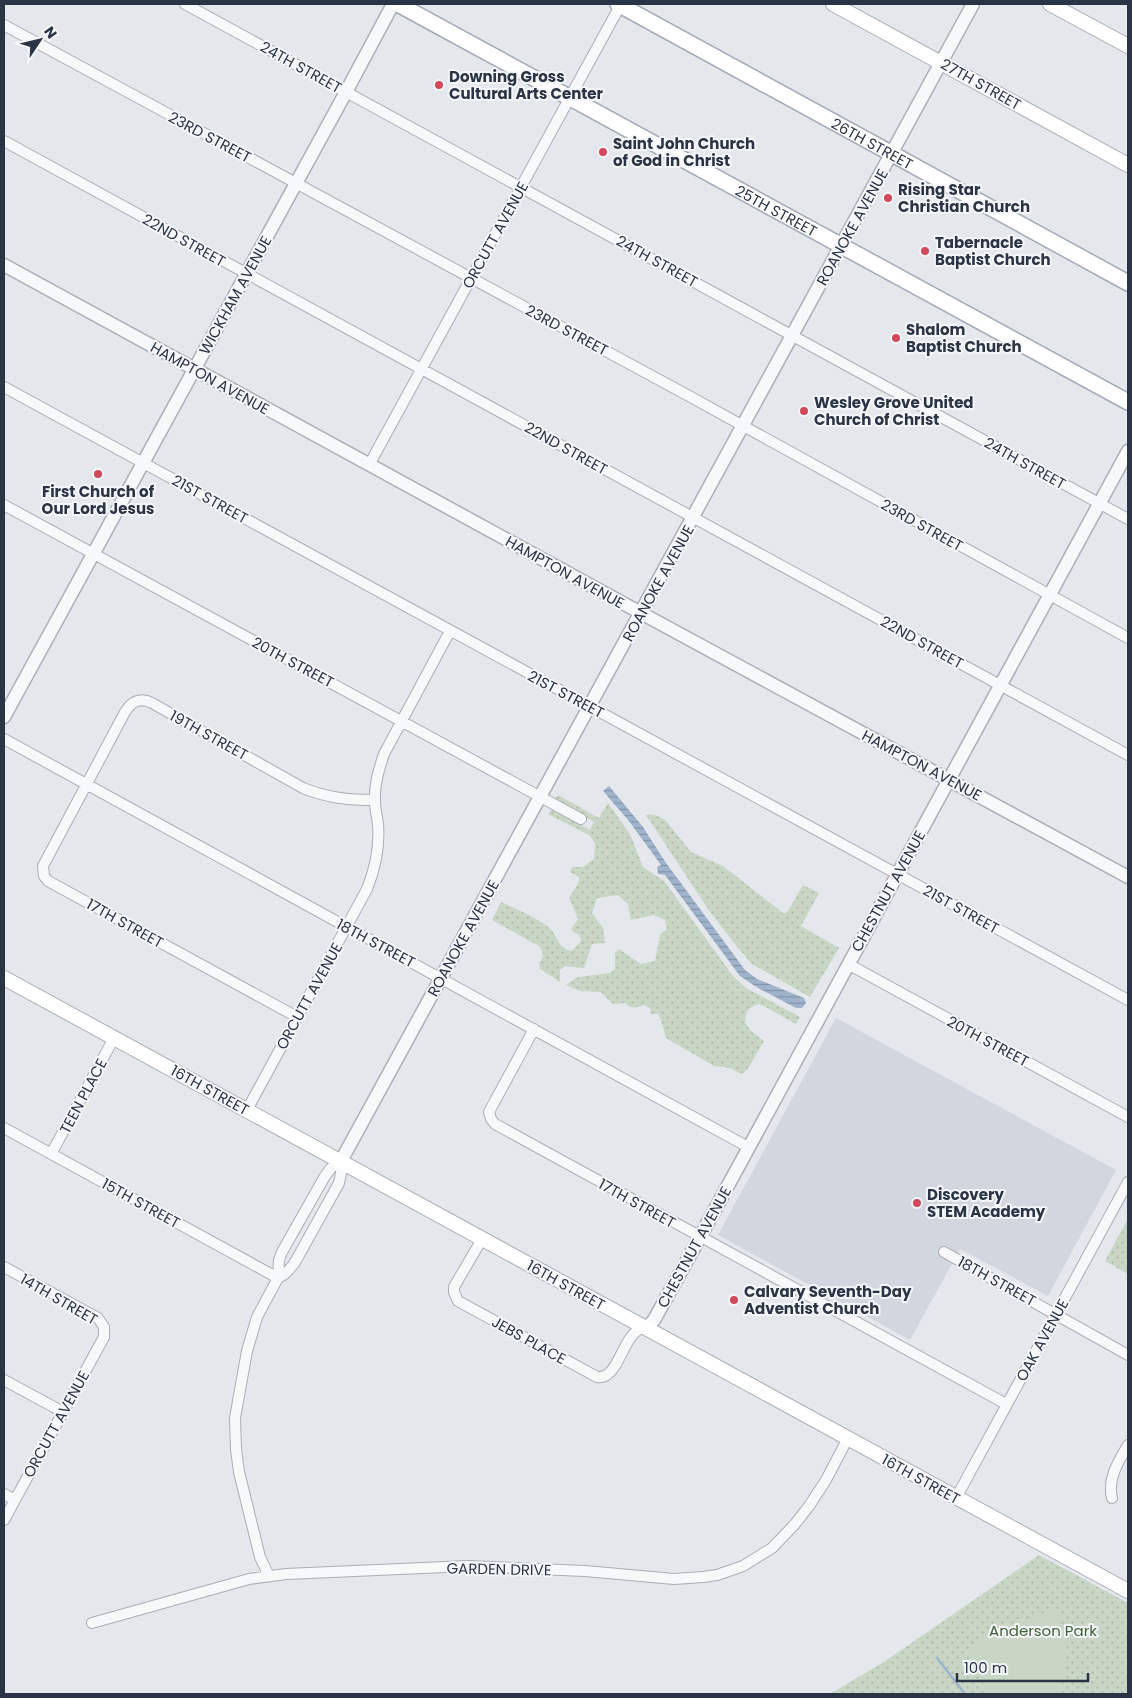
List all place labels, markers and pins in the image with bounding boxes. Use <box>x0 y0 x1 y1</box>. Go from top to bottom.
place label: Downing Gross Cultural Arts Center <box>449 66 604 104</box>
marker: Downing Gross Cultural Arts Center <box>433 79 445 91</box>
place label: Saint John Church of God in Christ <box>613 133 755 171</box>
marker: Saint John Church of God in Christ <box>597 146 609 158</box>
place label: Rising Star Christian Church <box>898 179 1030 217</box>
marker: Rising Star Christian Church <box>882 192 894 204</box>
place label: Tabernacle Baptist Church <box>935 232 1051 270</box>
marker: Tabernacle Baptist Church <box>919 245 931 257</box>
place label: Shalom Baptist Church <box>906 319 1022 357</box>
marker: Shalom Baptist Church <box>890 332 902 344</box>
place label: Wesley Grove United Church of Christ <box>814 392 974 430</box>
marker: Wesley Grove United Church of Christ <box>798 405 810 417</box>
marker: First Church of Our Lord Jesus <box>92 468 104 480</box>
place label: First Church of Our Lord Jesus <box>42 481 155 519</box>
place label: Discovery STEM Academy <box>927 1184 1046 1222</box>
marker: Discovery STEM Academy <box>911 1197 923 1209</box>
place label: Calvary Seventh-Day Adventist Church <box>744 1281 912 1319</box>
marker: Calvary Seventh-Day Adventist Church <box>728 1294 740 1306</box>

